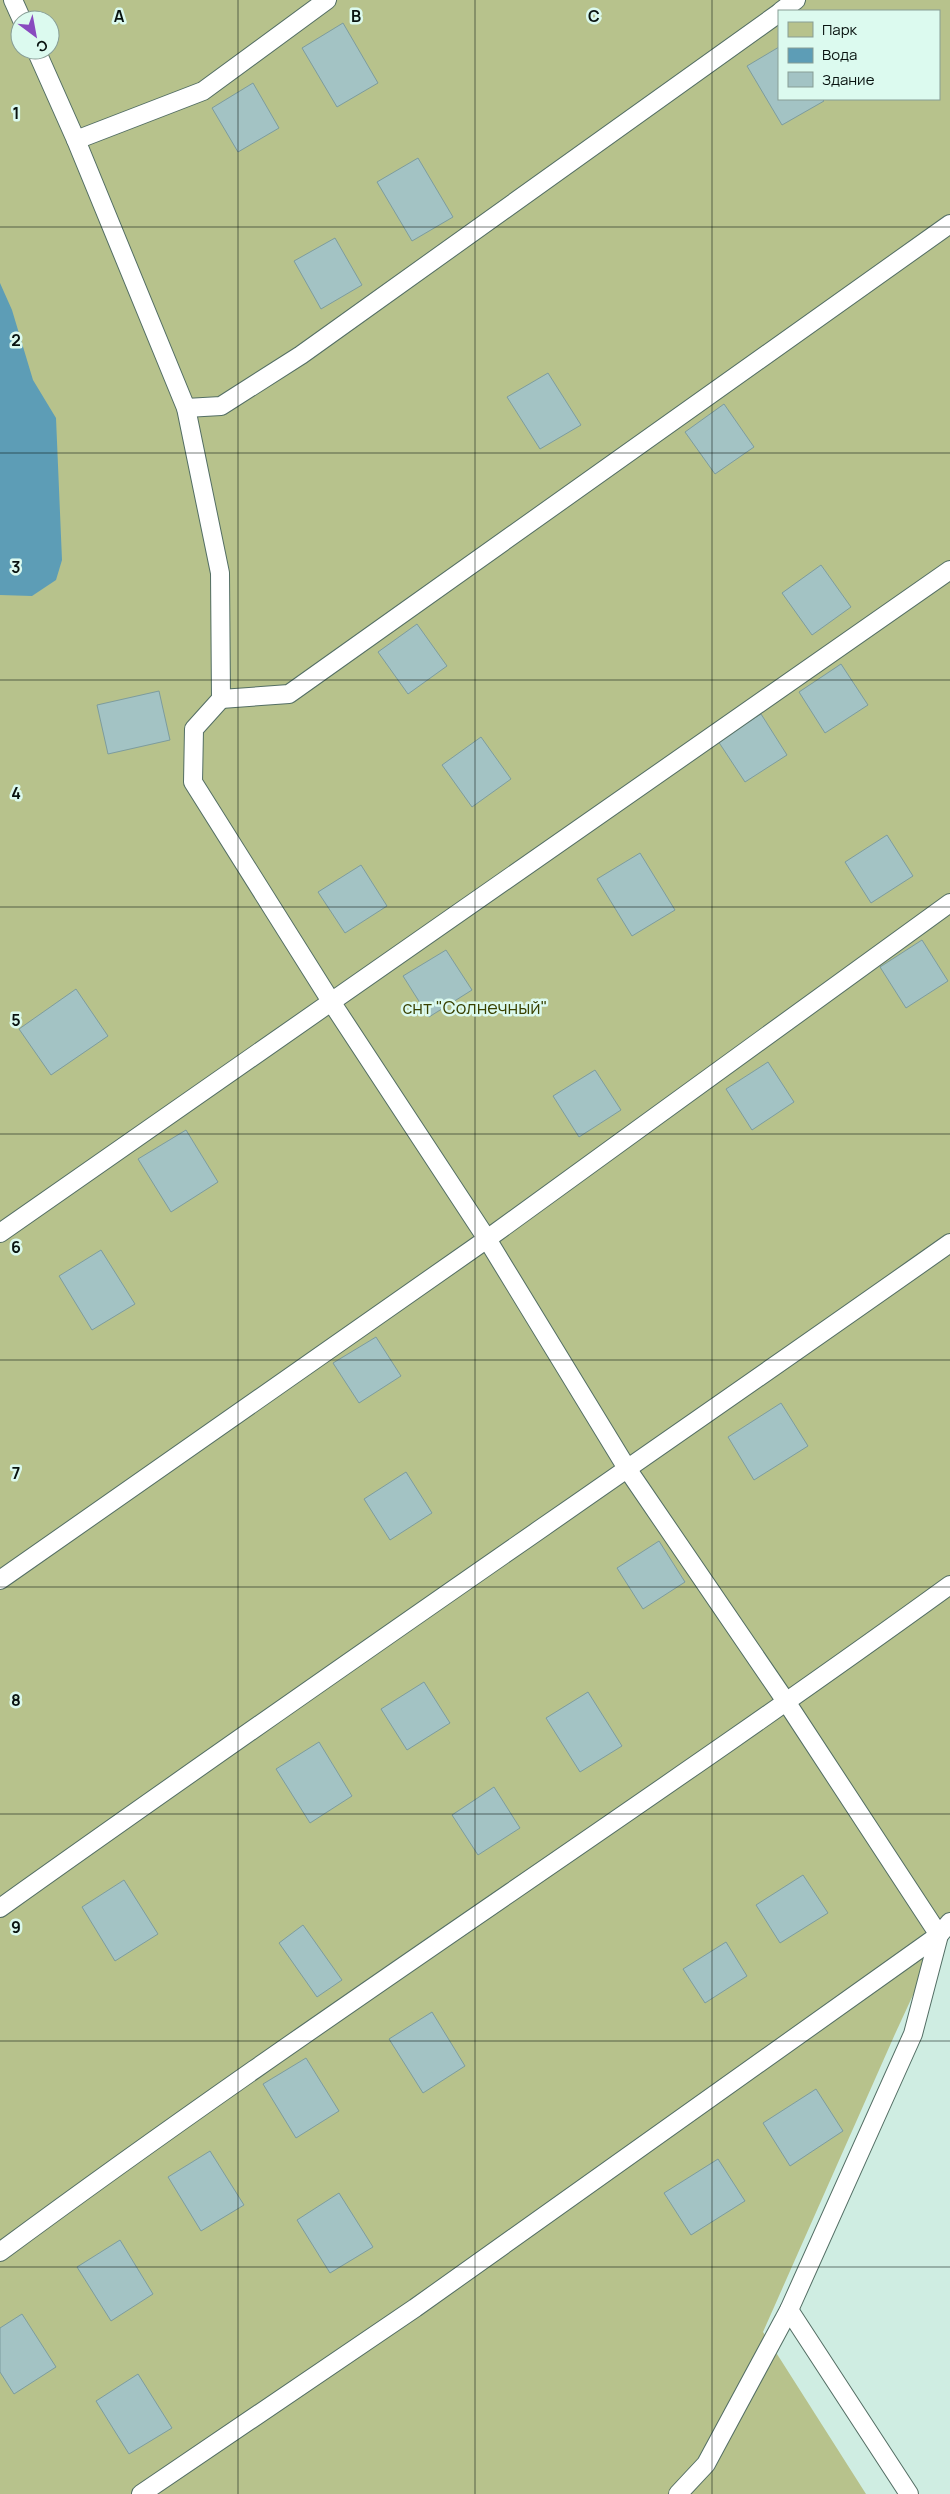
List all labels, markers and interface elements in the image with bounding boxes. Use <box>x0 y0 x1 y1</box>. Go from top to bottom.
text: A <box>114 5 125 27</box>
text: B <box>351 5 361 27</box>
text: C <box>588 5 600 27</box>
north arrow <box>10 10 60 60</box>
legend <box>778 10 940 100</box>
text: Парк <box>822 19 858 40</box>
text: С <box>33 36 52 57</box>
text: Вода <box>822 44 857 65</box>
text: Здание <box>822 69 875 90</box>
text: 1 <box>12 102 20 124</box>
text: 2 <box>11 329 21 351</box>
text: 3 <box>11 556 21 578</box>
text: 4 <box>11 782 21 804</box>
park label: снт "Солнечный" <box>402 995 548 1019</box>
text: 5 <box>11 1009 21 1031</box>
text: 6 <box>11 1236 21 1258</box>
text: 7 <box>12 1462 20 1484</box>
text: 8 <box>11 1689 21 1711</box>
text: 9 <box>11 1916 21 1938</box>

